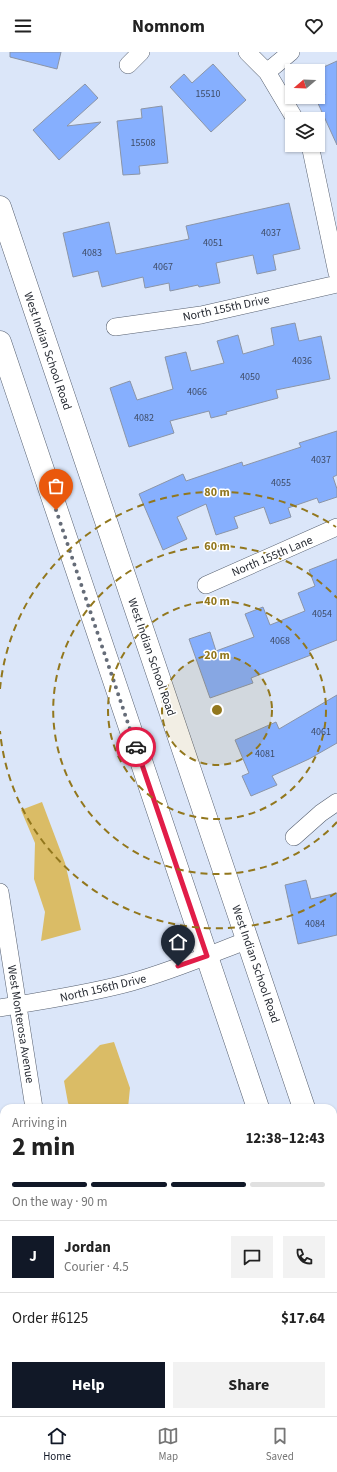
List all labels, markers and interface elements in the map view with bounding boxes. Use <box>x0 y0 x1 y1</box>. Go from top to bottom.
text: Nomnom <box>132 14 205 39</box>
icon: menu <box>12 15 34 37</box>
icon: heart <box>303 15 325 37</box>
north arrow <box>285 64 325 104</box>
map controls <box>285 64 325 152</box>
house number: 15510 <box>196 87 220 101</box>
button: layers <box>285 112 325 152</box>
house number: 15508 <box>131 136 155 150</box>
house number: 4037 <box>261 226 281 240</box>
house number: 4051 <box>203 236 223 250</box>
house number: 4083 <box>82 246 102 260</box>
house number: 4067 <box>153 260 173 274</box>
street label: West Indian School Road <box>19 290 76 412</box>
street label: North 155th Drive <box>181 291 271 326</box>
house number: 4036 <box>292 354 312 368</box>
house number: 4050 <box>240 370 260 384</box>
house number: 4066 <box>187 385 207 399</box>
house number: 4082 <box>134 411 154 425</box>
house number: 4037 <box>311 453 331 467</box>
pin <box>39 469 73 510</box>
icon: bag <box>45 475 67 497</box>
house number: 4055 <box>271 476 291 490</box>
text: 80 m <box>204 484 230 501</box>
street label: North 155th Lane <box>229 532 315 581</box>
text: 60 m <box>204 538 230 555</box>
text: 40 m <box>204 593 230 610</box>
street label: West Indian School Road <box>123 596 180 718</box>
house number: 4054 <box>312 607 332 621</box>
house number: 4068 <box>270 634 290 648</box>
text: 20 m <box>204 647 230 664</box>
centre of rings <box>210 703 224 717</box>
house number: 4061 <box>311 725 331 739</box>
courier <box>116 727 156 767</box>
icon: car <box>125 736 147 758</box>
house number: 4081 <box>255 747 275 761</box>
street label: West Indian School Road <box>227 903 284 1025</box>
house number: 4084 <box>305 917 325 931</box>
pin <box>161 925 195 966</box>
icon: home <box>167 931 189 953</box>
street label: West Monterosa Avenue <box>3 964 38 1084</box>
street label: North 156th Drive <box>58 970 148 1007</box>
text: Arriving in <box>12 1114 67 1132</box>
text: 2 min <box>12 1128 75 1165</box>
text: 12:38–12:43 <box>245 1128 325 1149</box>
text: On the way · 90 m <box>12 1193 107 1211</box>
button: chat <box>231 1236 273 1278</box>
button: phone <box>283 1236 325 1278</box>
text: Jordan <box>64 1237 111 1258</box>
text: J <box>29 1246 37 1267</box>
text: Courier · 4.5 <box>64 1258 129 1276</box>
text: Order #6125 <box>12 1308 88 1329</box>
text: $17.64 <box>281 1308 325 1329</box>
button: Help <box>12 1362 165 1408</box>
button: Share <box>173 1362 325 1408</box>
tab: Home <box>43 1425 71 1464</box>
tab: Map <box>157 1425 179 1464</box>
tab: Saved <box>266 1425 294 1464</box>

